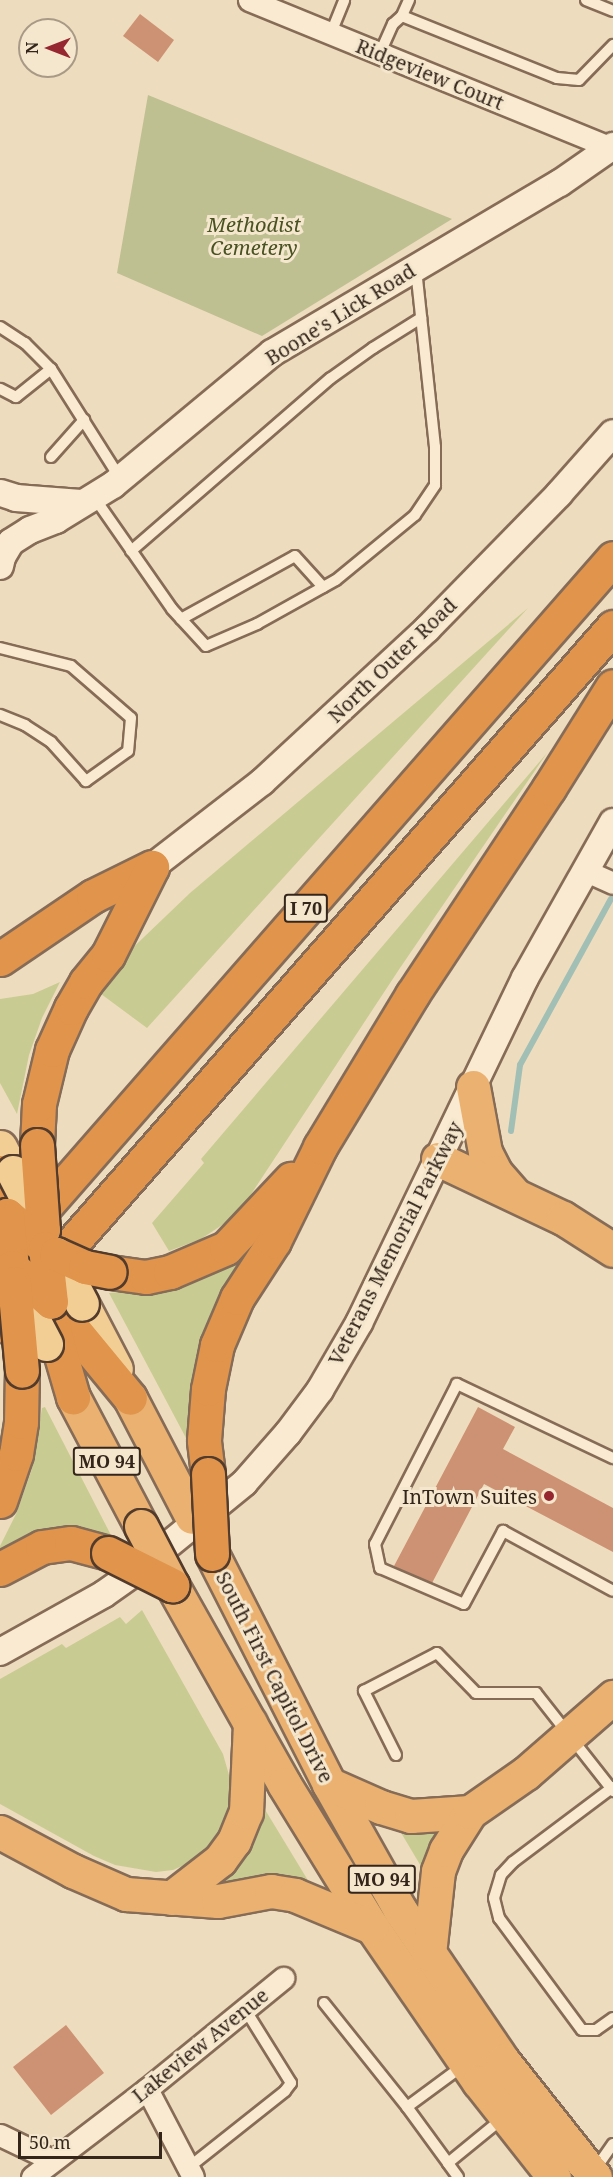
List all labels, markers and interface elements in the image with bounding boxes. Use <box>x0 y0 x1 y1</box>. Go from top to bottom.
north arrow <box>18 18 78 78</box>
street label: Ridgeview Court <box>353 33 507 115</box>
text: N <box>21 42 43 54</box>
park label: Methodist Cemetery <box>207 212 301 259</box>
street label: Boone's Lick Road <box>261 258 419 370</box>
street label: North Outer Road <box>323 593 461 727</box>
road number: I 70 <box>284 893 328 923</box>
street label: Veterans Memorial Parkway <box>323 1117 467 1369</box>
road number: MO 94 <box>72 1446 142 1476</box>
place label: InTown Suites <box>402 1484 537 1508</box>
marker: InTown Suites <box>542 1489 556 1503</box>
street label: South First Capitol Drive <box>211 1567 339 1787</box>
road number: MO 94 <box>348 1864 416 1894</box>
street label: Lakeview Avenue <box>127 1983 273 2107</box>
scale bar <box>21 2120 165 2158</box>
text: 50 m <box>29 2130 71 2154</box>

